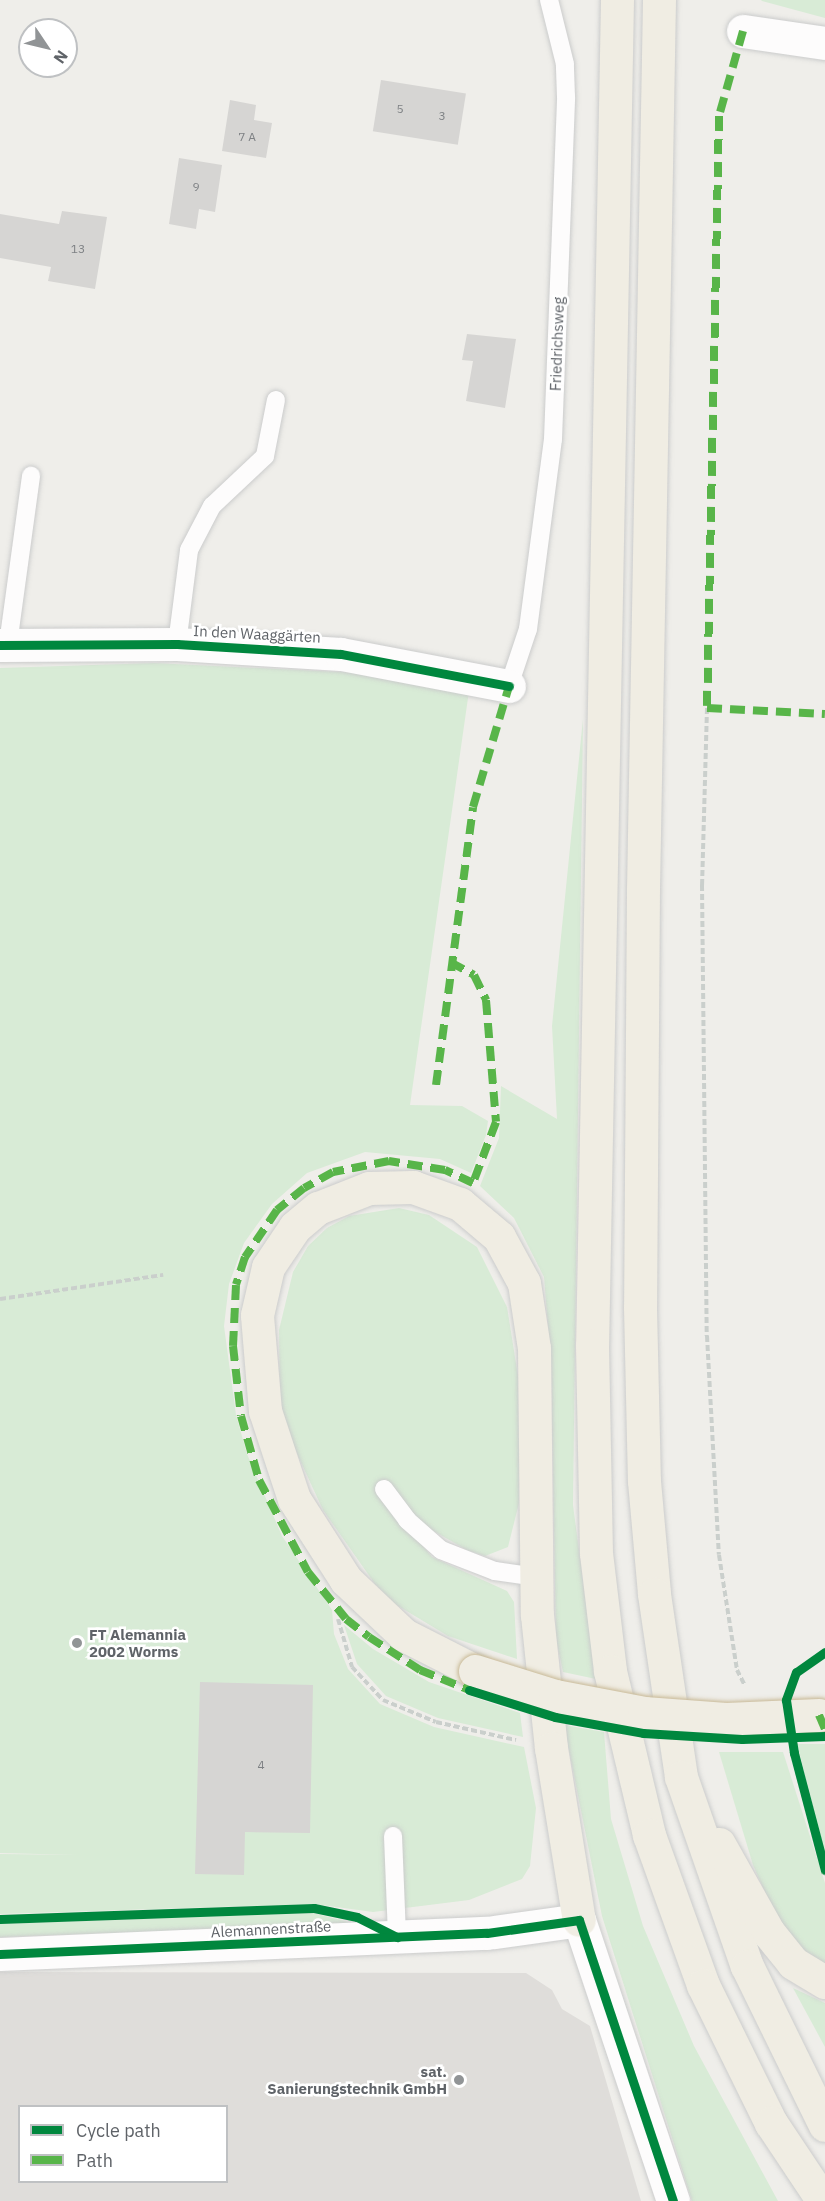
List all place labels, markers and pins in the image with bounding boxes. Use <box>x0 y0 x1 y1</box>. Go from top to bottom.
place label: FT Alemannia 2002 Worms <box>89 1625 186 1660</box>
marker: FT Alemannia 2002 Worms <box>70 1636 84 1650</box>
place label: sat. Sanierungstechnik GmbH <box>267 2062 447 2097</box>
marker: sat. Sanierungstechnik GmbH <box>452 2073 466 2087</box>

